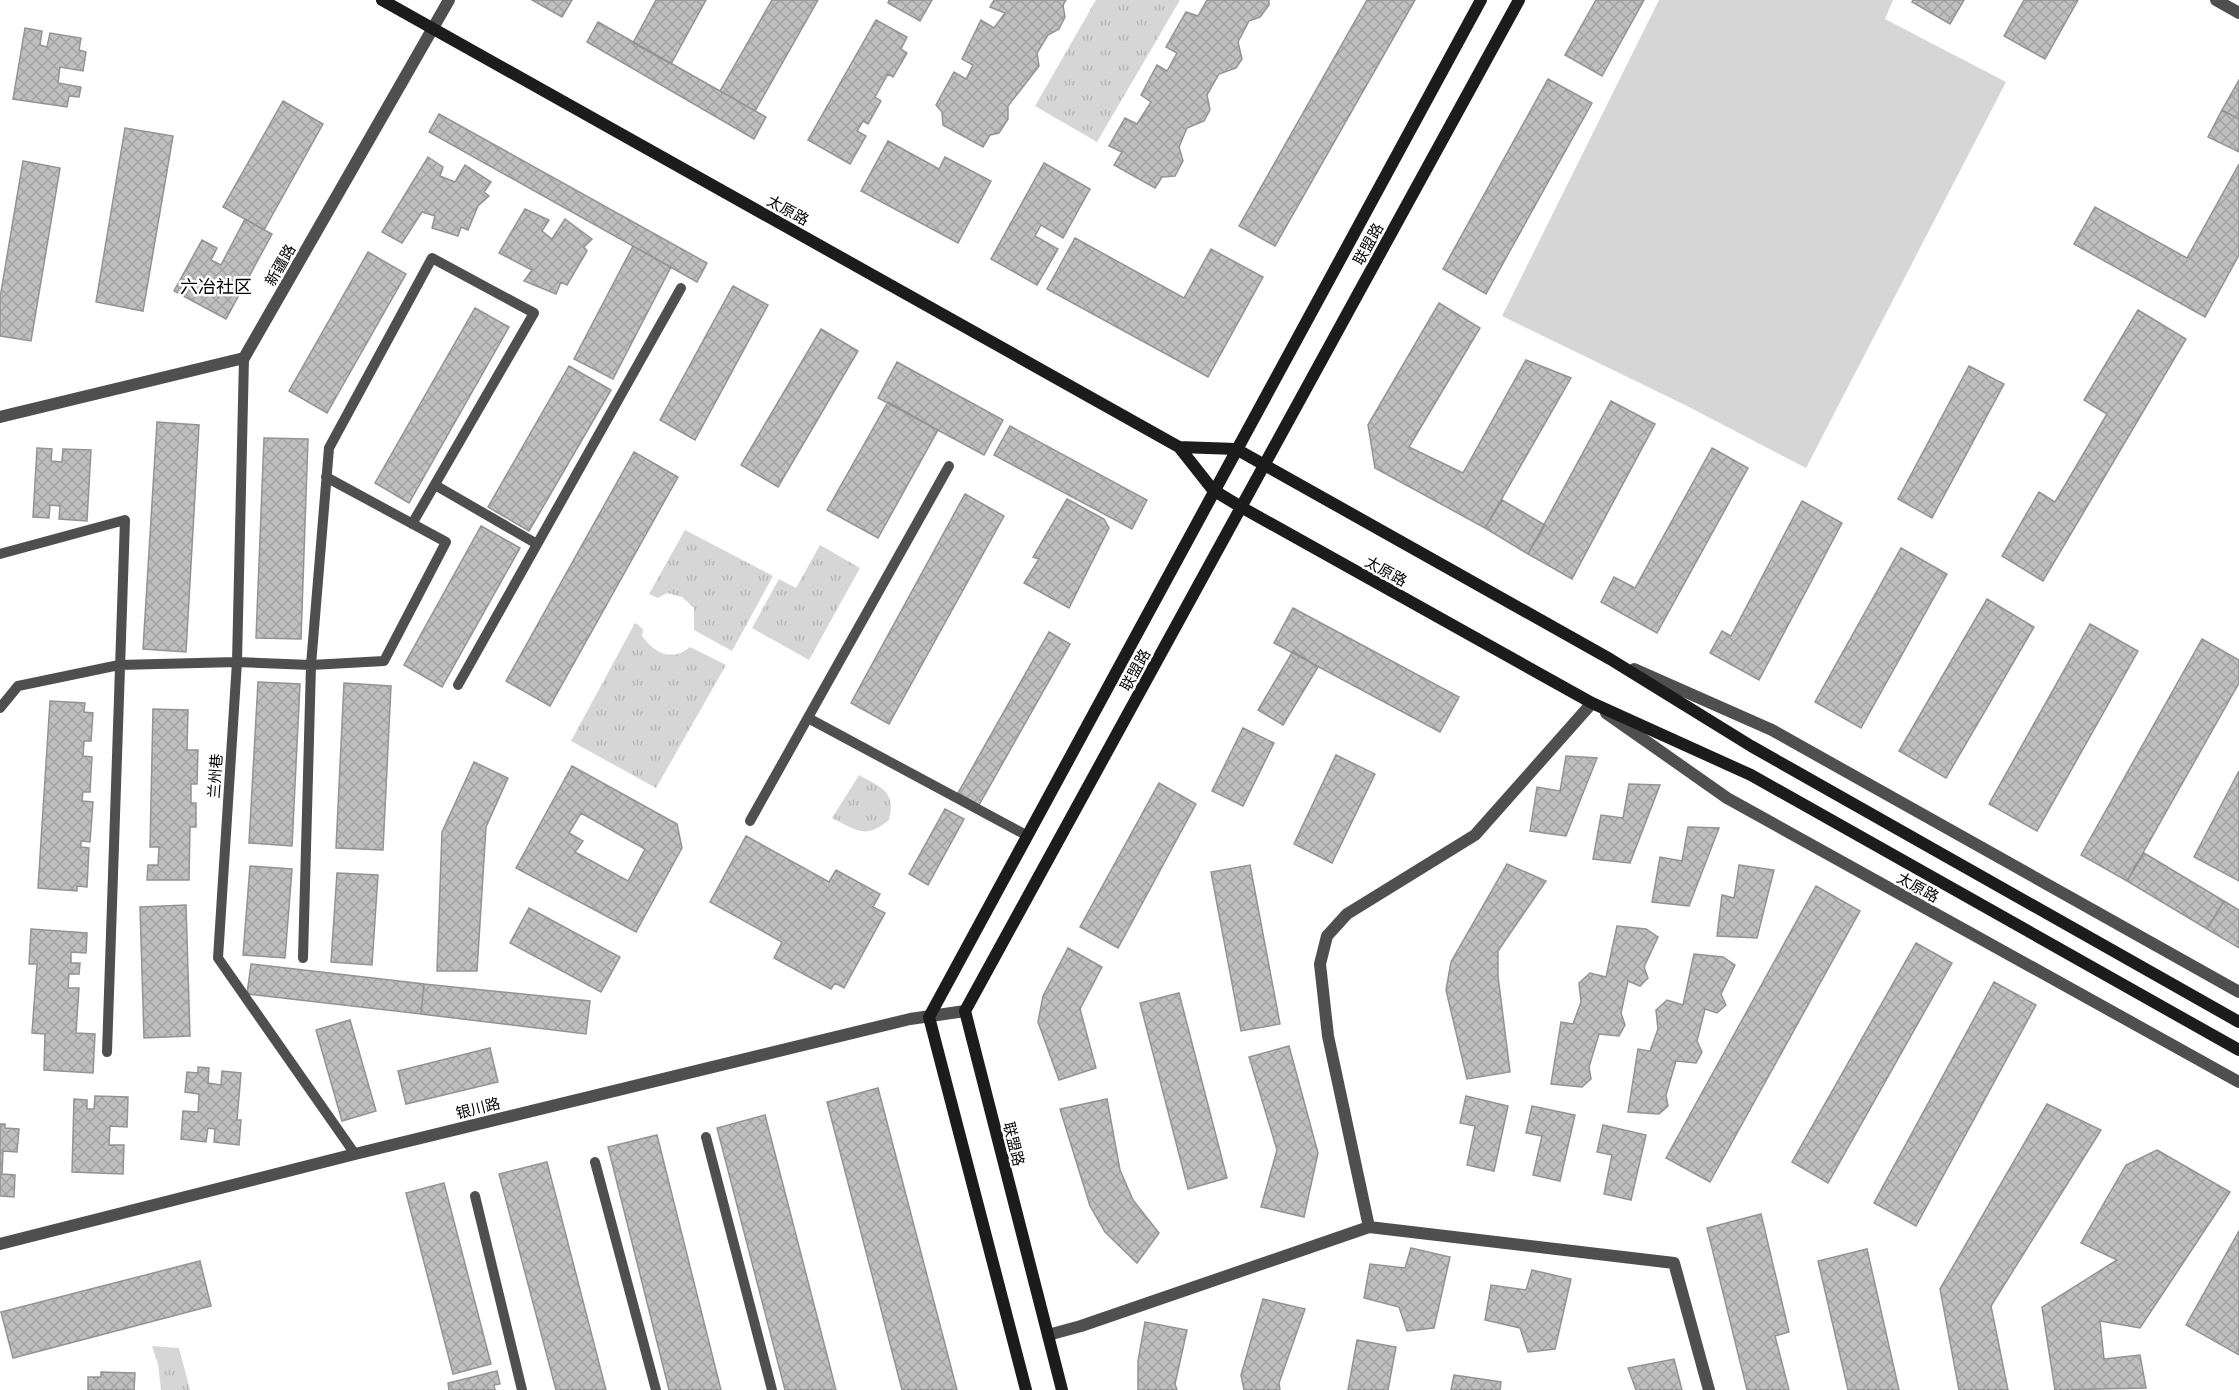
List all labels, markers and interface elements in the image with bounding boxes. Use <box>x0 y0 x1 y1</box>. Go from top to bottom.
street label: 太原路 <box>763 190 813 230</box>
street label: 联盟路 <box>1348 219 1388 269</box>
street label: 新疆路 <box>260 240 300 290</box>
district label: 六冶社区 <box>180 274 252 298</box>
street label: 太原路 <box>1361 551 1411 591</box>
street label: 联盟路 <box>1115 645 1155 695</box>
street label: 兰州巷 <box>203 753 227 799</box>
street label: 太原路 <box>1893 867 1943 907</box>
street label: 银川路 <box>454 1092 502 1124</box>
street label: 联盟路 <box>998 1120 1030 1168</box>

